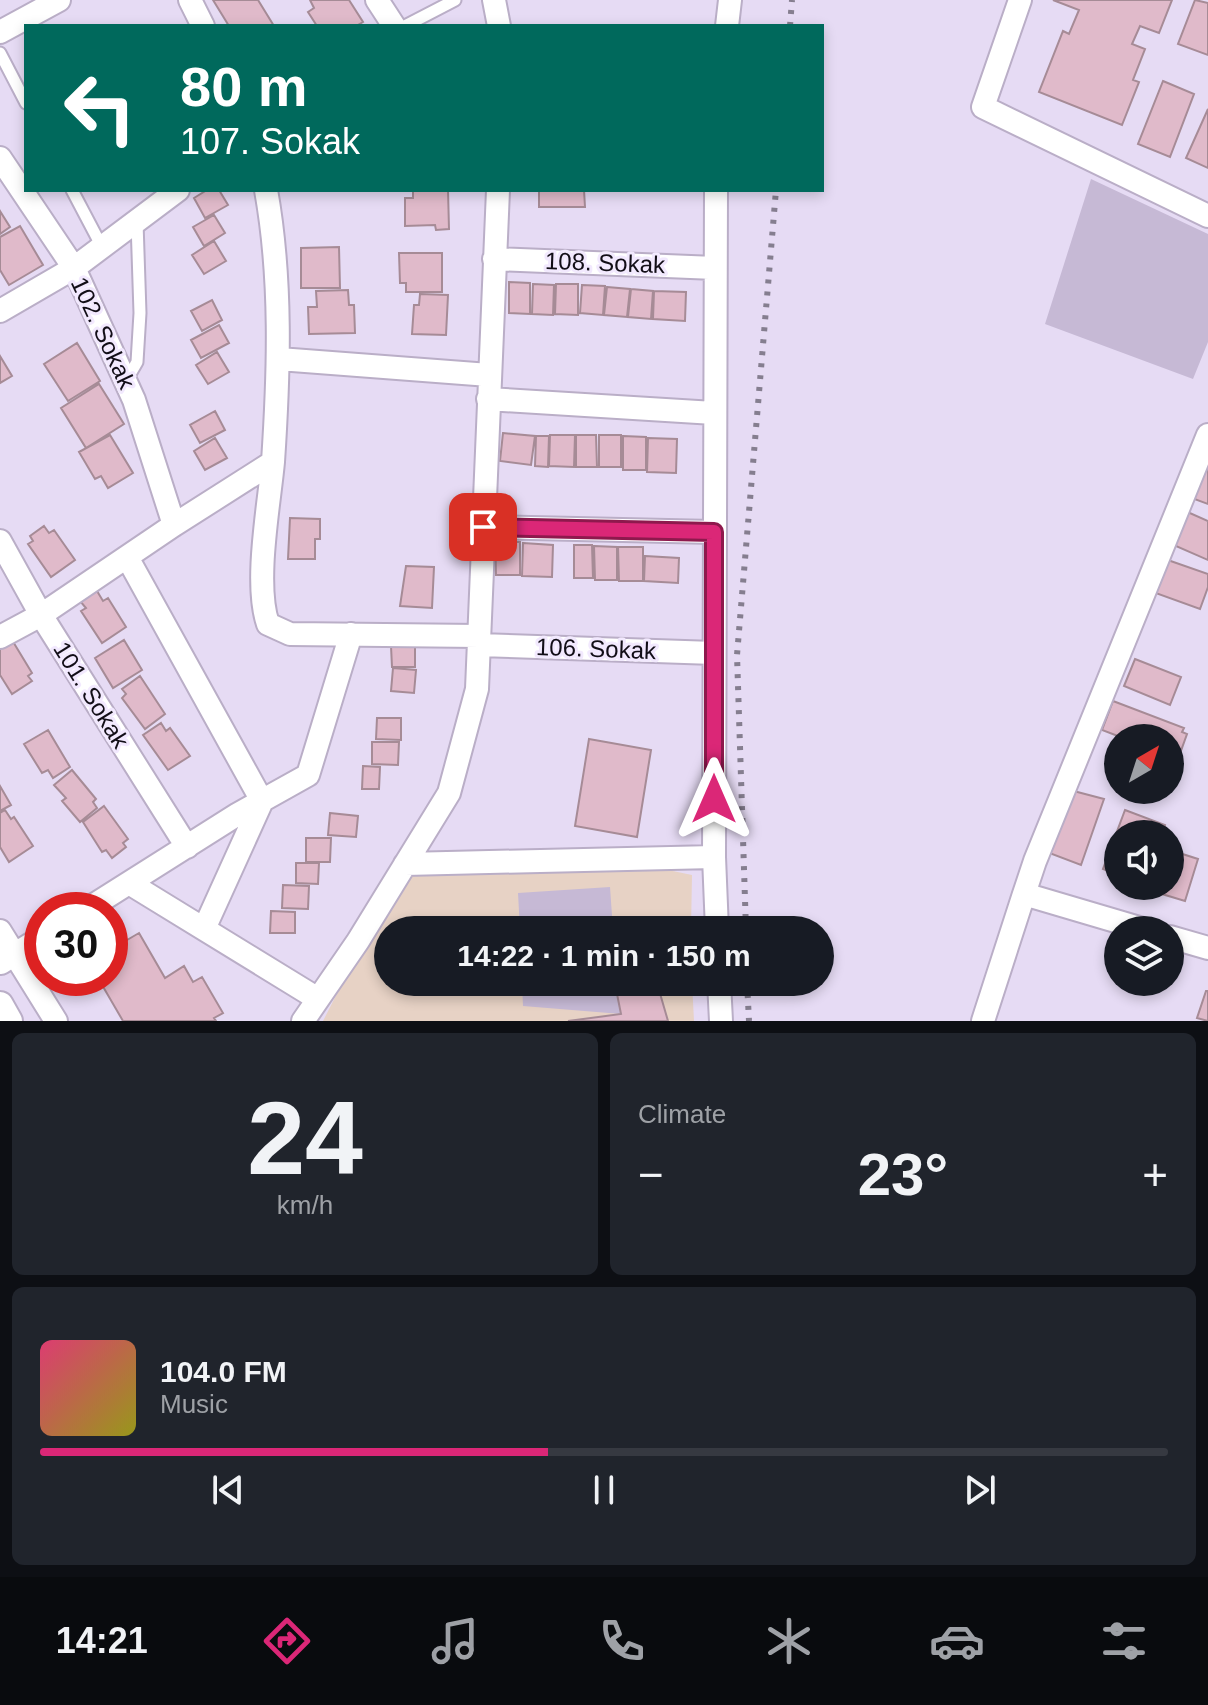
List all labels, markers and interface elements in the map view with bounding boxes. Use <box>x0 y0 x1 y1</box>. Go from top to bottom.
text: 80 m <box>180 55 308 118</box>
icon: left <box>48 56 152 160</box>
text: 107. Sokak <box>180 121 360 162</box>
street label: 108. Sokak <box>545 247 666 278</box>
street label: 102. Sokak <box>66 273 141 394</box>
pin <box>449 493 517 561</box>
icon: arrive <box>461 505 505 549</box>
street label: 106. Sokak <box>536 633 657 664</box>
street label: 101. Sokak <box>48 637 135 754</box>
north arrow <box>1104 724 1184 804</box>
map controls <box>1104 724 1184 996</box>
position arrow <box>672 757 756 841</box>
button: sound <box>1104 820 1184 900</box>
speed limit sign: 30 <box>24 892 128 996</box>
button: layers <box>1104 916 1184 996</box>
text: 14:22 · 1 min · 150 m <box>457 939 751 972</box>
text: 24 <box>247 1080 363 1196</box>
text: Climate <box>638 1099 726 1129</box>
text: 23° <box>858 1141 948 1208</box>
text: − <box>638 1150 664 1199</box>
text: + <box>1142 1150 1168 1199</box>
text: km/h <box>277 1190 333 1220</box>
text: 104.0 FM <box>160 1355 287 1388</box>
text: Music <box>160 1389 228 1419</box>
icon: previous <box>206 1468 250 1512</box>
icon: pause <box>582 1468 626 1512</box>
icon: next <box>958 1468 1002 1512</box>
icon: directions <box>259 1613 315 1669</box>
icon: music <box>427 1613 483 1669</box>
icon: phone <box>594 1613 650 1669</box>
icon: climate <box>761 1613 817 1669</box>
icon: car <box>929 1613 985 1669</box>
icon: filters <box>1096 1613 1152 1669</box>
text: 14:21 <box>56 1620 148 1661</box>

